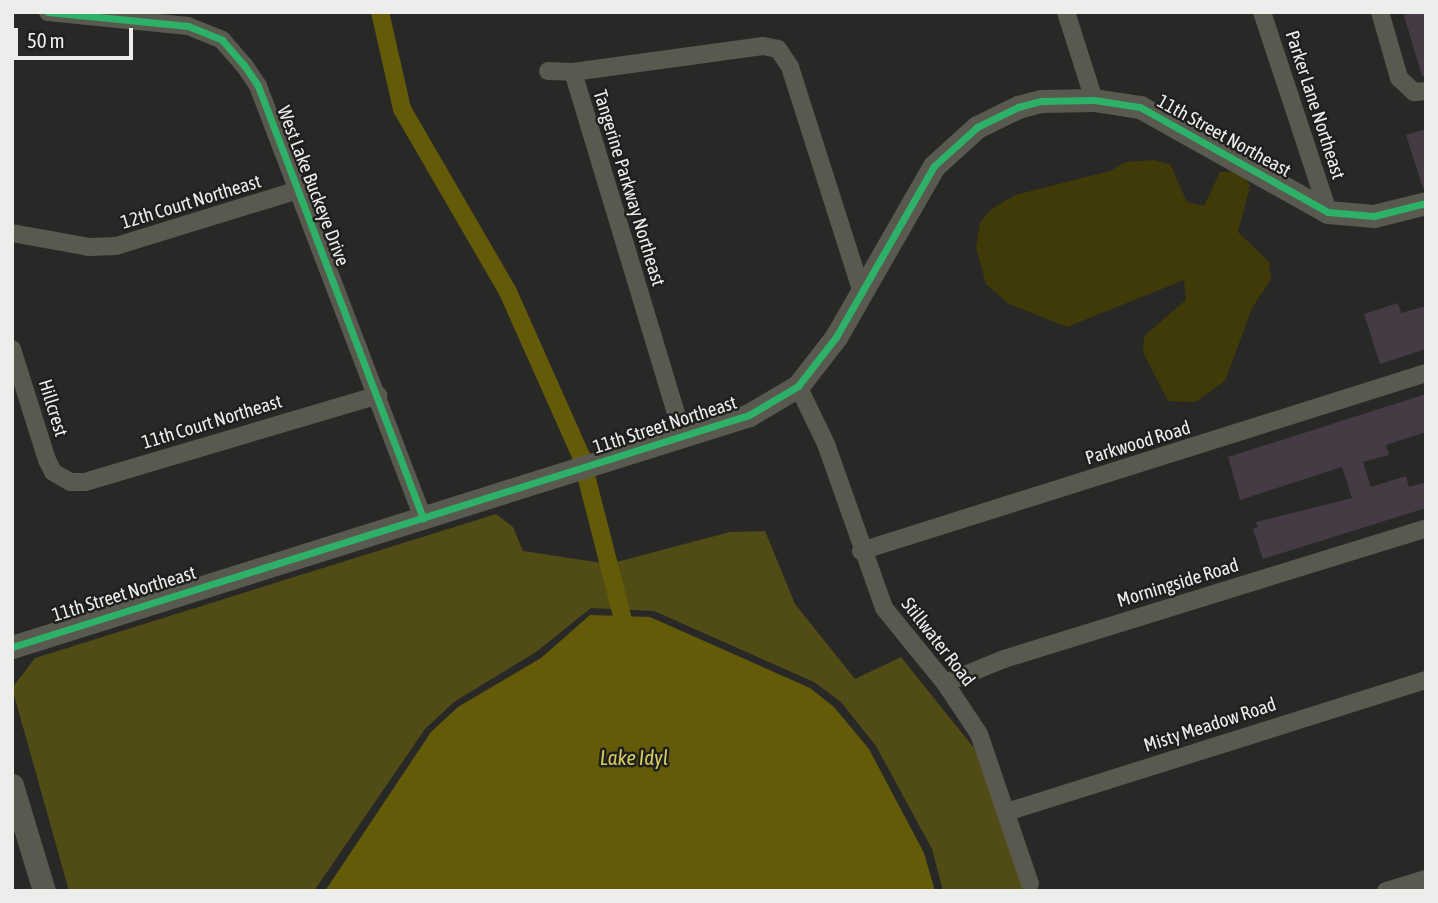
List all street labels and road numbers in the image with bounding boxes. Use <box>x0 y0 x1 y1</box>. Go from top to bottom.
street label: Parker Lane Northeast <box>1280 28 1350 182</box>
street label: Tangerine Parkway Northeast <box>588 87 670 289</box>
street label: 11th Street Northeast <box>1153 90 1295 182</box>
street label: West Lake Buckeye Drive <box>272 103 354 269</box>
street label: 12th Court Northeast <box>118 170 264 234</box>
street label: Hillcrest <box>34 377 72 439</box>
street label: 11th Court Northeast <box>139 390 285 454</box>
street label: 11th Street Northeast <box>590 391 740 459</box>
street label: Parkwood Road <box>1083 416 1193 470</box>
street label: Morningside Road <box>1115 554 1241 612</box>
street label: 11th Street Northeast <box>49 561 199 627</box>
street label: Stillwater Road <box>896 593 980 691</box>
street label: Misty Meadow Road <box>1141 693 1279 757</box>

